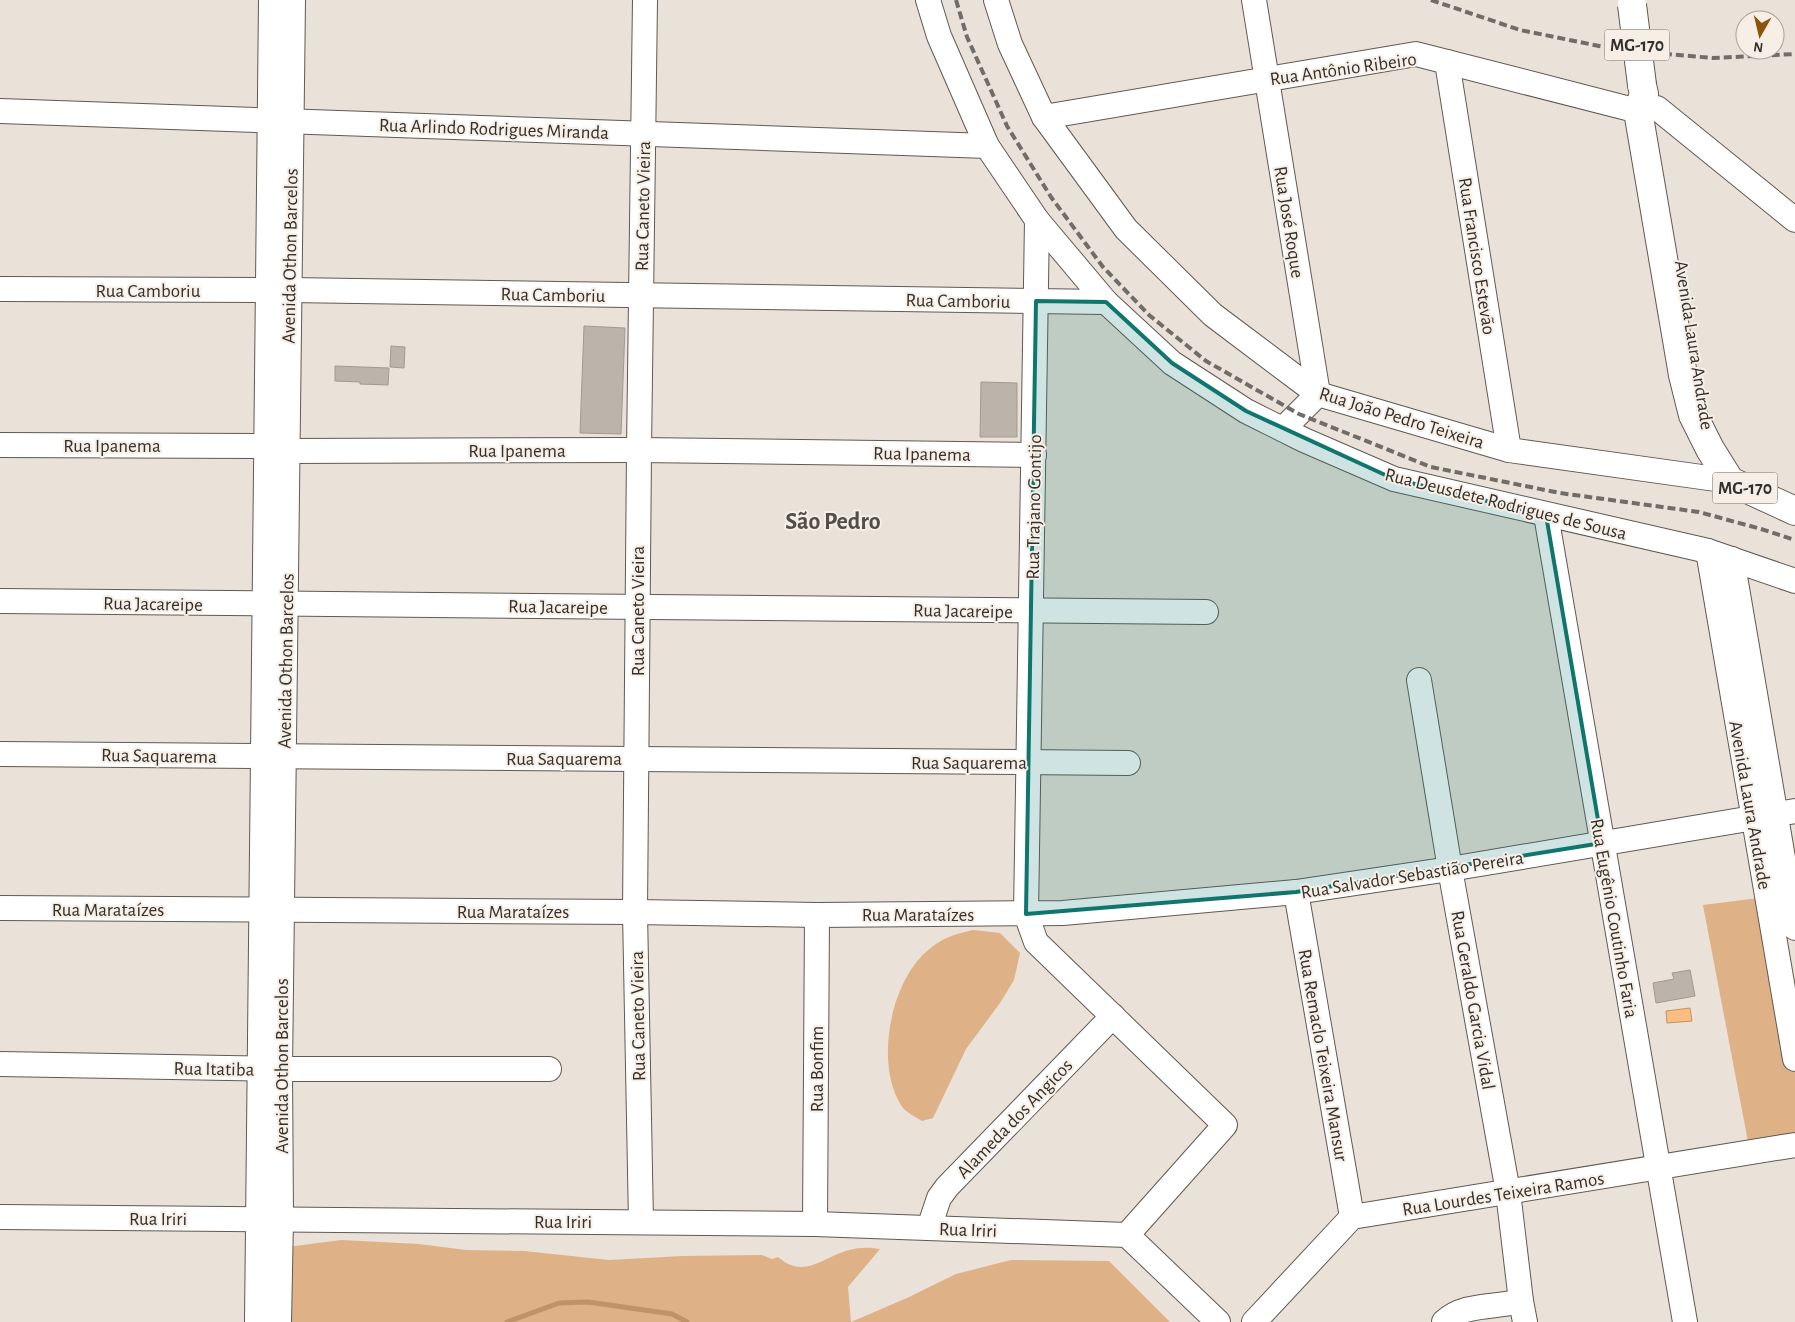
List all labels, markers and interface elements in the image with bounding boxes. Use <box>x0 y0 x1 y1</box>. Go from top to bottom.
north arrow <box>1735 10 1785 60</box>
road number: MG-170 <box>1604 30 1670 60</box>
text: N <box>1753 39 1764 54</box>
street label: Rua Antônio Ribeiro <box>1269 50 1418 89</box>
street label: Rua Arlindo Rodrigues Miranda <box>379 116 610 143</box>
street label: Rua Caneto Vieira <box>633 140 654 271</box>
street label: Rua José Roque <box>1270 165 1307 279</box>
street label: Avenida Othon Barcelos <box>279 168 302 344</box>
street label: Rua Francisco Estevão <box>1455 176 1498 336</box>
street label: Avenida Laura Andrade <box>1671 259 1716 431</box>
street label: Rua Camboriu <box>96 282 201 301</box>
street label: Rua Camboriu <box>500 285 606 306</box>
street label: Rua Camboriu <box>905 291 1011 312</box>
street label: Rua João Pedro Teixeira <box>1317 384 1487 453</box>
street label: Rua Trajano Gontijo <box>1024 434 1045 580</box>
street label: Rua Ipanema <box>63 437 161 456</box>
street label: Rua Ipanema <box>468 442 566 461</box>
street label: Rua Ipanema <box>873 444 971 465</box>
street label: Rua Deusdete Rodrigues de Sousa <box>1383 465 1629 544</box>
road number: MG-170 <box>1712 472 1778 503</box>
district label: São Pedro <box>785 510 881 534</box>
street label: Rua Caneto Vieira <box>629 546 648 676</box>
street label: Avenida Othon Barcelos <box>275 573 298 749</box>
street label: Rua Jacareipe <box>103 594 203 615</box>
street label: Rua Jacareipe <box>508 597 608 618</box>
street label: Rua Jacareipe <box>913 601 1013 622</box>
street label: Avenida Laura Andrade <box>1725 719 1774 891</box>
street label: Rua Saquarema <box>101 746 217 767</box>
street label: Rua Saquarema <box>506 750 622 769</box>
street label: Rua Saquarema <box>911 754 1027 773</box>
street label: Rua Eugênio Coutinho Faria <box>1587 817 1640 1020</box>
street label: Rua Salvador Sebastião Pereira <box>1299 848 1525 902</box>
street label: Rua Marataízes <box>52 901 164 920</box>
street label: Rua Marataízes <box>457 903 569 922</box>
street label: Rua Marataízes <box>862 906 974 925</box>
street label: Rua Geraldo Garcia Vidal <box>1447 909 1498 1091</box>
street label: Rua Remaclo Teixeira Mansur <box>1294 948 1351 1163</box>
street label: Rua Caneto Vieira <box>628 950 649 1081</box>
street label: Avenida Othon Barcelos <box>273 978 292 1154</box>
street label: Rua Bonfim <box>808 1026 827 1112</box>
street label: Alameda dos Angicos <box>954 1056 1077 1182</box>
street label: Rua Itatiba <box>173 1059 255 1080</box>
street label: Rua Lourdes Teixeira Ramos <box>1401 1169 1605 1220</box>
street label: Rua Iriri <box>129 1210 187 1229</box>
street label: Rua Iriri <box>534 1213 592 1232</box>
street label: Rua Iriri <box>939 1220 997 1241</box>

